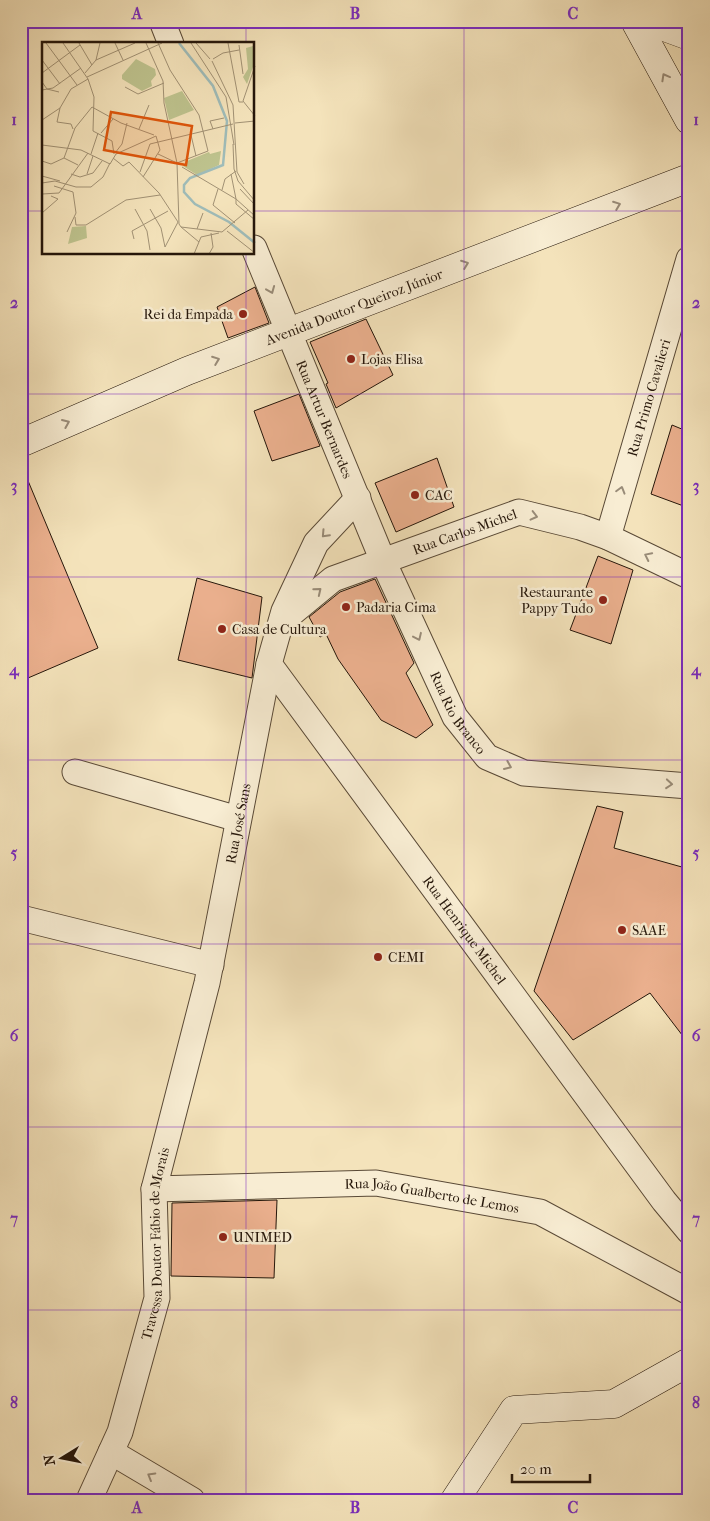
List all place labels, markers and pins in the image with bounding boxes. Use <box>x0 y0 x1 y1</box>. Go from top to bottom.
place label: Rei da Empada <box>144 306 234 323</box>
marker: Rei da Empada <box>237 308 249 320</box>
place label: Lojas Elisa <box>361 351 424 368</box>
marker: Lojas Elisa <box>345 353 357 365</box>
place label: CAC <box>425 487 453 504</box>
marker: CAC <box>409 489 421 501</box>
place label: Restaurante Pappy Tudo <box>519 584 593 617</box>
marker: Restaurante Pappy Tudo <box>597 594 609 606</box>
place label: Padaria Cima <box>356 599 437 616</box>
marker: Padaria Cima <box>340 601 352 613</box>
place label: Casa de Cultura <box>232 621 327 638</box>
marker: Casa de Cultura <box>216 623 228 635</box>
place label: SAAE <box>632 922 666 939</box>
marker: SAAE <box>616 924 628 936</box>
place label: CEMI <box>388 949 425 966</box>
marker: CEMI <box>372 951 384 963</box>
place label: UNIMED <box>233 1229 292 1246</box>
marker: UNIMED <box>217 1231 229 1243</box>

